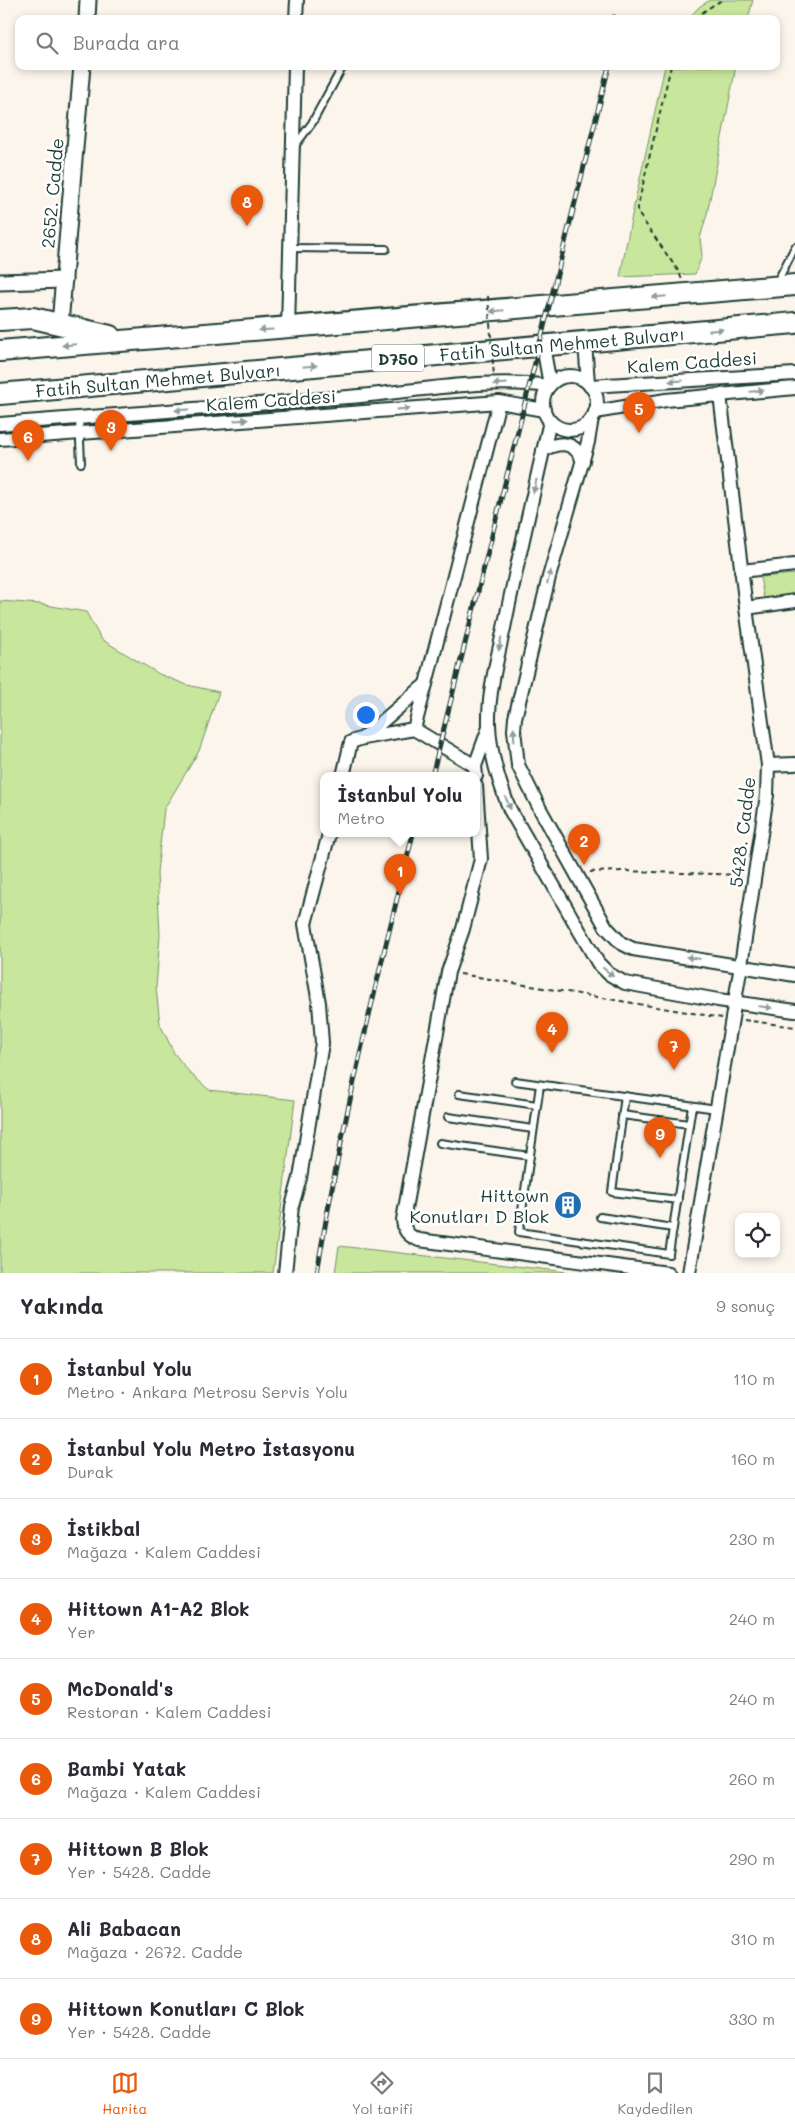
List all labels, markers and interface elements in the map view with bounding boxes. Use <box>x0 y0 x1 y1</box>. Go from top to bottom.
search box <box>15 15 780 70</box>
icon: search <box>33 29 61 57</box>
text: Burada ara <box>73 30 180 55</box>
street label: 2652. Cadde <box>35 137 69 249</box>
pin: 8 <box>231 185 263 226</box>
one-way arrow <box>651 293 667 301</box>
one-way arrow <box>489 307 505 315</box>
street label: Fatih Sultan Mehmet Bulvarı <box>439 321 685 367</box>
one-way arrow <box>257 326 273 334</box>
one-way arrow <box>708 326 724 334</box>
one-way arrow <box>60 341 76 349</box>
road number: D750 <box>372 344 424 372</box>
street label: Kalem Caddesi <box>626 345 758 379</box>
street label: Fatih Sultan Mehmet Bulvarı <box>35 357 281 403</box>
one-way arrow <box>302 362 318 370</box>
one-way arrow <box>668 377 684 385</box>
one-way arrow <box>492 381 508 389</box>
street label: Kalem Caddesi <box>205 383 337 417</box>
one-way arrow <box>750 387 766 395</box>
pin: 5 <box>623 392 655 433</box>
one-way arrow <box>395 404 411 412</box>
one-way arrow <box>173 406 189 414</box>
pin: 3 <box>95 410 127 451</box>
one-way arrow <box>233 416 249 424</box>
pin: 6 <box>12 420 44 461</box>
one-way arrow <box>531 478 539 494</box>
one-way arrow <box>546 570 554 585</box>
one-way arrow <box>496 637 504 653</box>
your location <box>353 702 379 728</box>
one-way arrow <box>510 727 518 743</box>
popup <box>320 772 480 837</box>
street label: 5428. Cadde <box>723 775 761 889</box>
text: İstanbul Yolu <box>337 782 463 807</box>
one-way arrow <box>504 796 512 810</box>
text: Metro <box>337 807 385 828</box>
pin: 2 <box>568 824 600 865</box>
pin: 1 <box>384 854 416 895</box>
one-way arrow <box>685 954 701 962</box>
one-way arrow <box>601 967 614 978</box>
one-way arrow <box>757 1003 773 1011</box>
pin: 4 <box>536 1012 568 1053</box>
pin: 7 <box>658 1029 690 1070</box>
pin: 9 <box>644 1117 676 1158</box>
place label: Hittown Konutları D Blok <box>409 1183 549 1228</box>
building icon: Hittown Konutları D Blok <box>553 1190 583 1220</box>
map controls <box>735 1213 780 1258</box>
button: locate <box>735 1213 780 1258</box>
text: Yakında <box>20 1292 104 1319</box>
text: 9 sonuç <box>716 1295 775 1316</box>
text: İstanbul Yolu <box>67 1356 192 1381</box>
text: 1 <box>32 1368 40 1389</box>
text: 110 m <box>733 1368 775 1389</box>
text: Metro · Ankara Metrosu Servis Yolu <box>67 1381 348 1402</box>
text: İstanbul Yolu Metro İstasyonu <box>67 1436 355 1461</box>
text: 2 <box>32 1448 40 1469</box>
text: 160 m <box>730 1448 775 1469</box>
text: Durak <box>67 1461 113 1482</box>
text: İstikbal <box>67 1516 140 1541</box>
text: 3 <box>31 1528 41 1549</box>
text: 230 m <box>729 1528 775 1549</box>
text: Mağaza · Kalem Caddesi <box>67 1541 261 1562</box>
text: Hittown A1-A2 Blok <box>67 1596 250 1621</box>
text: 4 <box>31 1608 41 1629</box>
text: 240 m <box>729 1608 775 1629</box>
text: Yer <box>67 1621 95 1642</box>
text: McDonald's <box>67 1676 173 1701</box>
text: 5 <box>31 1688 41 1709</box>
text: 240 m <box>729 1688 775 1709</box>
text: Restoran · Kalem Caddesi <box>67 1701 271 1722</box>
text: Bambi Yatak <box>67 1756 186 1781</box>
text: 6 <box>31 1768 41 1789</box>
text: 260 m <box>729 1768 775 1789</box>
text: Mağaza · Kalem Caddesi <box>67 1781 261 1802</box>
text: Hittown B Blok <box>67 1836 209 1861</box>
text: 7 <box>32 1848 40 1869</box>
text: 290 m <box>729 1848 775 1869</box>
text: Yer · 5428. Cadde <box>67 1861 211 1882</box>
text: Ali Babacan <box>67 1916 181 1941</box>
text: 8 <box>31 1928 41 1949</box>
text: 310 m <box>731 1928 775 1949</box>
text: Mağaza · 2672. Cadde <box>67 1941 243 1962</box>
text: Hittown Konutları C Blok <box>67 1996 305 2021</box>
text: 9 <box>31 2008 41 2029</box>
text: 330 m <box>729 2008 775 2029</box>
text: Yer · 5428. Cadde <box>67 2021 211 2042</box>
tab: Harita <box>102 2069 147 2118</box>
tab: Yol tarifi <box>352 2069 413 2118</box>
tab: Kaydedilen <box>618 2069 693 2118</box>

